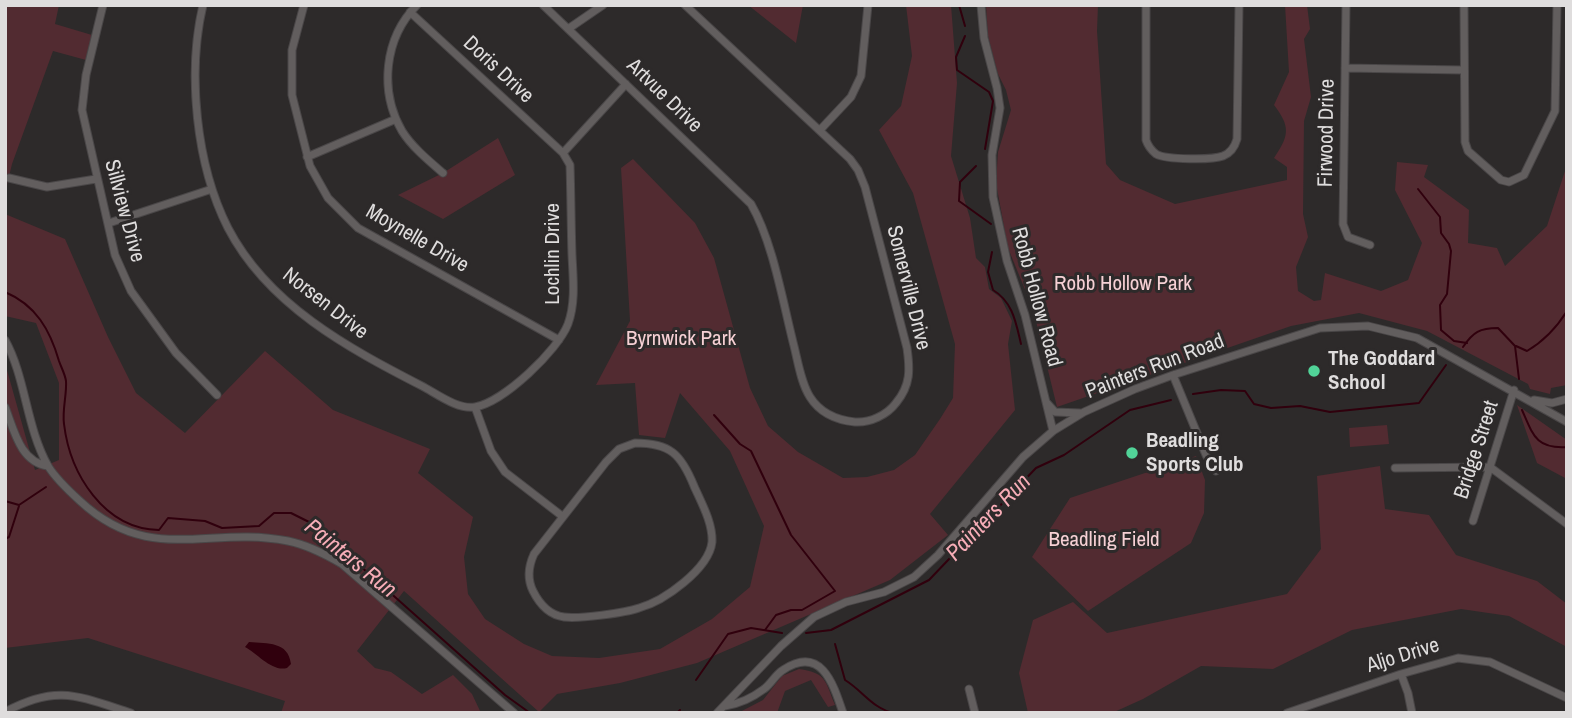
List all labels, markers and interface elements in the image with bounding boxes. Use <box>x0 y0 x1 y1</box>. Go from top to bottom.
street label: Doris Drive <box>458 31 538 109</box>
street label: Artvue Drive <box>621 54 707 138</box>
street label: Firwood Drive <box>1313 79 1341 187</box>
street label: Sillview Drive <box>98 157 150 265</box>
street label: Moynelle Drive <box>361 199 473 279</box>
street label: Lochlin Drive <box>540 203 566 305</box>
street label: Somerville Drive <box>880 223 936 353</box>
street label: Robb Hollow Road <box>1005 224 1067 370</box>
street label: Norsen Drive <box>277 263 373 345</box>
park label: Robb Hollow Park <box>1054 271 1192 297</box>
park label: Byrnwick Park <box>626 326 736 352</box>
street label: Painters Run Road <box>1082 329 1228 405</box>
place label: The Goddard School <box>1328 346 1435 396</box>
marker: The Goddard School <box>1306 363 1322 379</box>
street label: Bridge Street <box>1449 398 1505 502</box>
place label: Beadling Sports Club <box>1146 428 1244 478</box>
marker: Beadling Sports Club <box>1124 445 1140 461</box>
water label: Painters Run <box>941 469 1037 567</box>
water label: Painters Run <box>299 514 401 604</box>
park label: Beadling Field <box>1048 527 1160 553</box>
street label: Aljo Drive <box>1364 633 1442 679</box>

